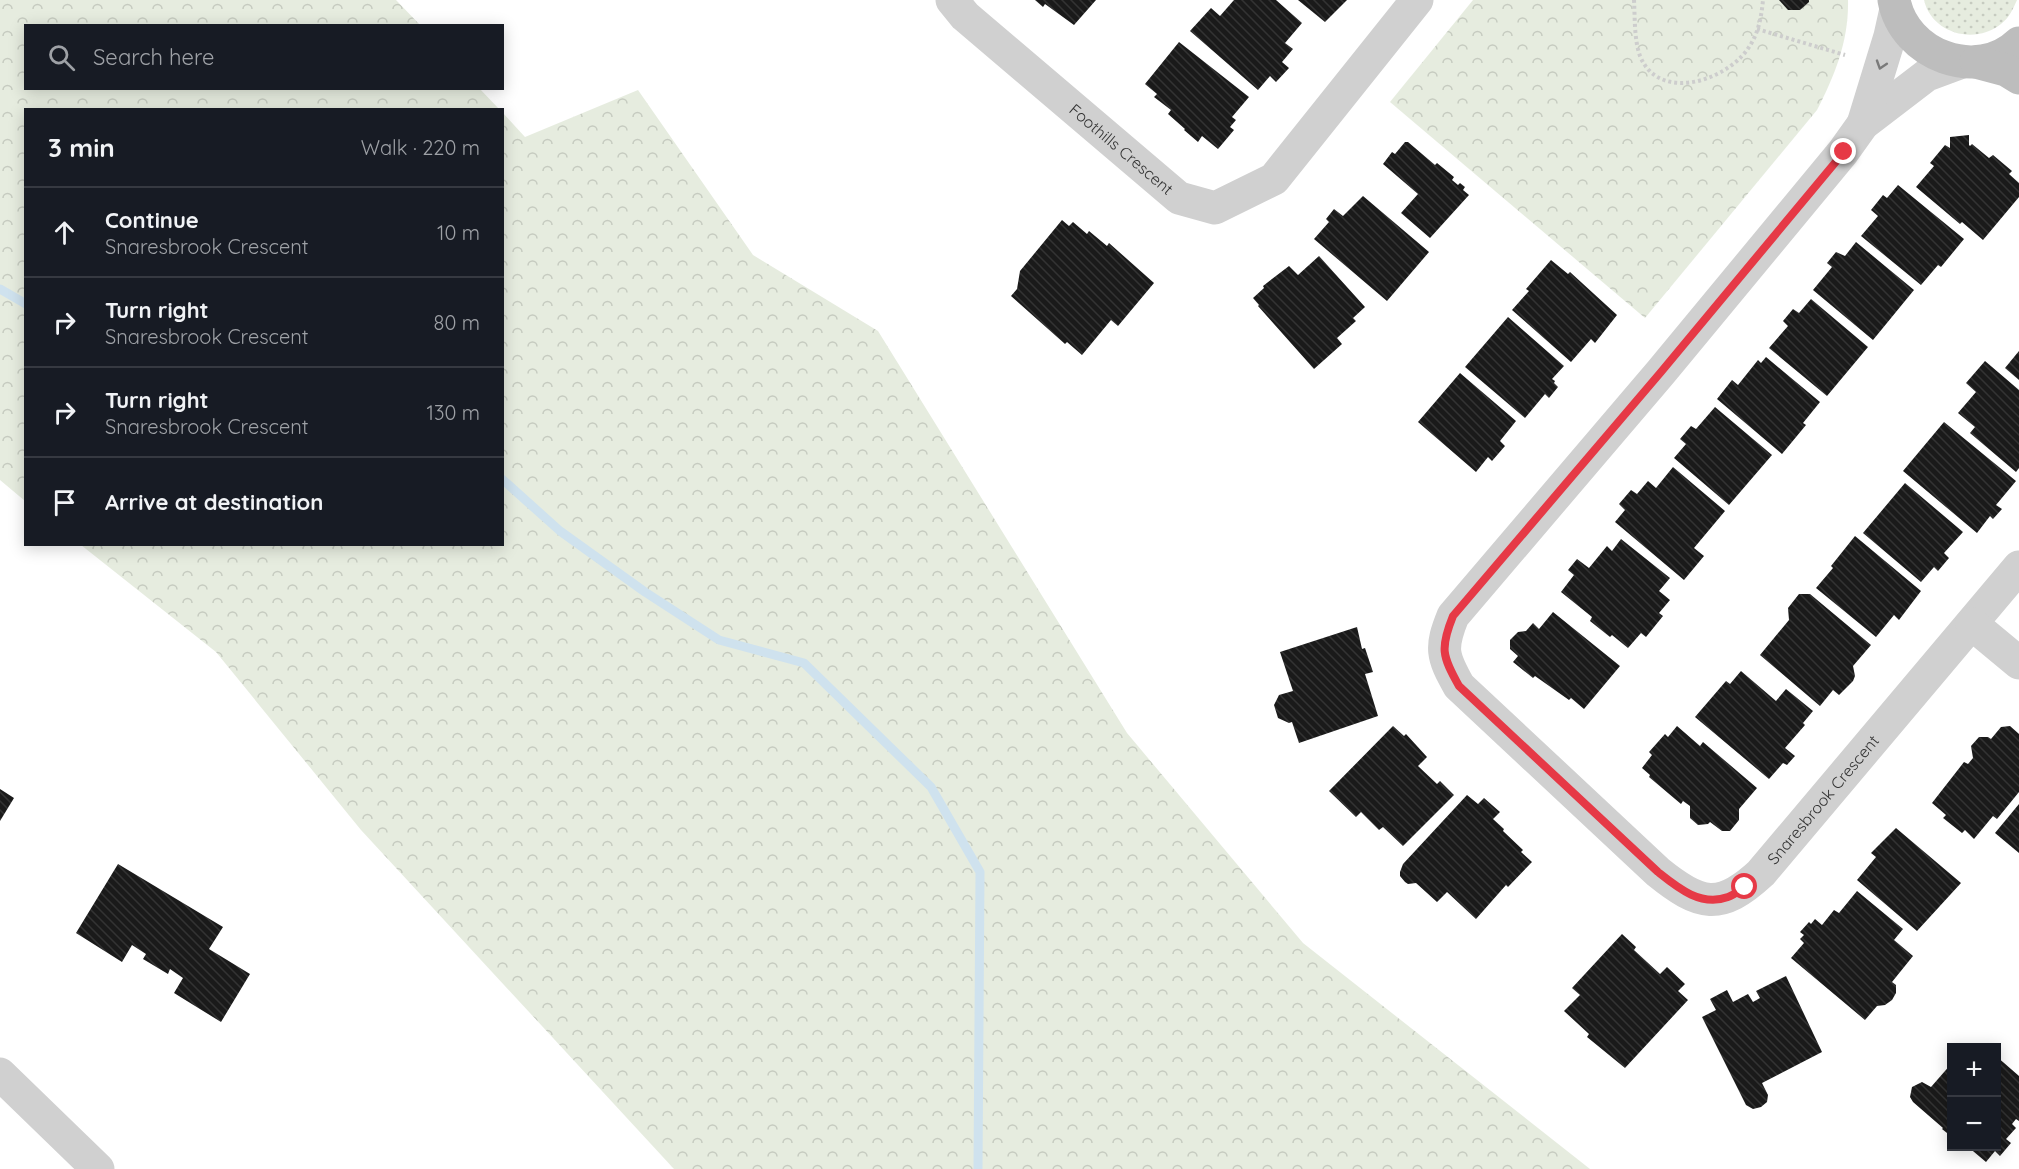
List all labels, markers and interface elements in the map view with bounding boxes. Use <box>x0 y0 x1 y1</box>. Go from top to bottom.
search box <box>24 24 504 90</box>
icon: search <box>45 41 78 74</box>
text: Search here <box>93 43 214 71</box>
one-way arrow <box>1875 59 1888 70</box>
street label: Foothills Crescent <box>1065 99 1178 199</box>
text: 3 min <box>48 131 115 164</box>
text: Walk · 220 m <box>361 135 480 160</box>
route end <box>1830 138 1856 164</box>
text: Continue <box>105 206 199 234</box>
icon: ahead <box>48 216 81 249</box>
text: 10 m <box>437 220 480 245</box>
text: Snaresbrook Crescent <box>105 234 309 259</box>
text: Turn right <box>105 296 209 324</box>
icon: right <box>48 306 81 339</box>
text: 80 m <box>434 310 480 335</box>
text: Snaresbrook Crescent <box>105 324 309 349</box>
text: Turn right <box>105 386 209 414</box>
icon: right <box>48 396 81 429</box>
text: 130 m <box>427 400 480 425</box>
text: Snaresbrook Crescent <box>105 414 309 439</box>
icon: arrive <box>48 486 81 519</box>
text: Arrive at destination <box>105 488 323 516</box>
street label: Snaresbrook Crescent <box>1763 731 1883 868</box>
route start <box>1731 873 1757 899</box>
map controls <box>1947 1043 2001 1151</box>
button: + <box>1947 1043 2001 1097</box>
button: − <box>1947 1097 2001 1151</box>

